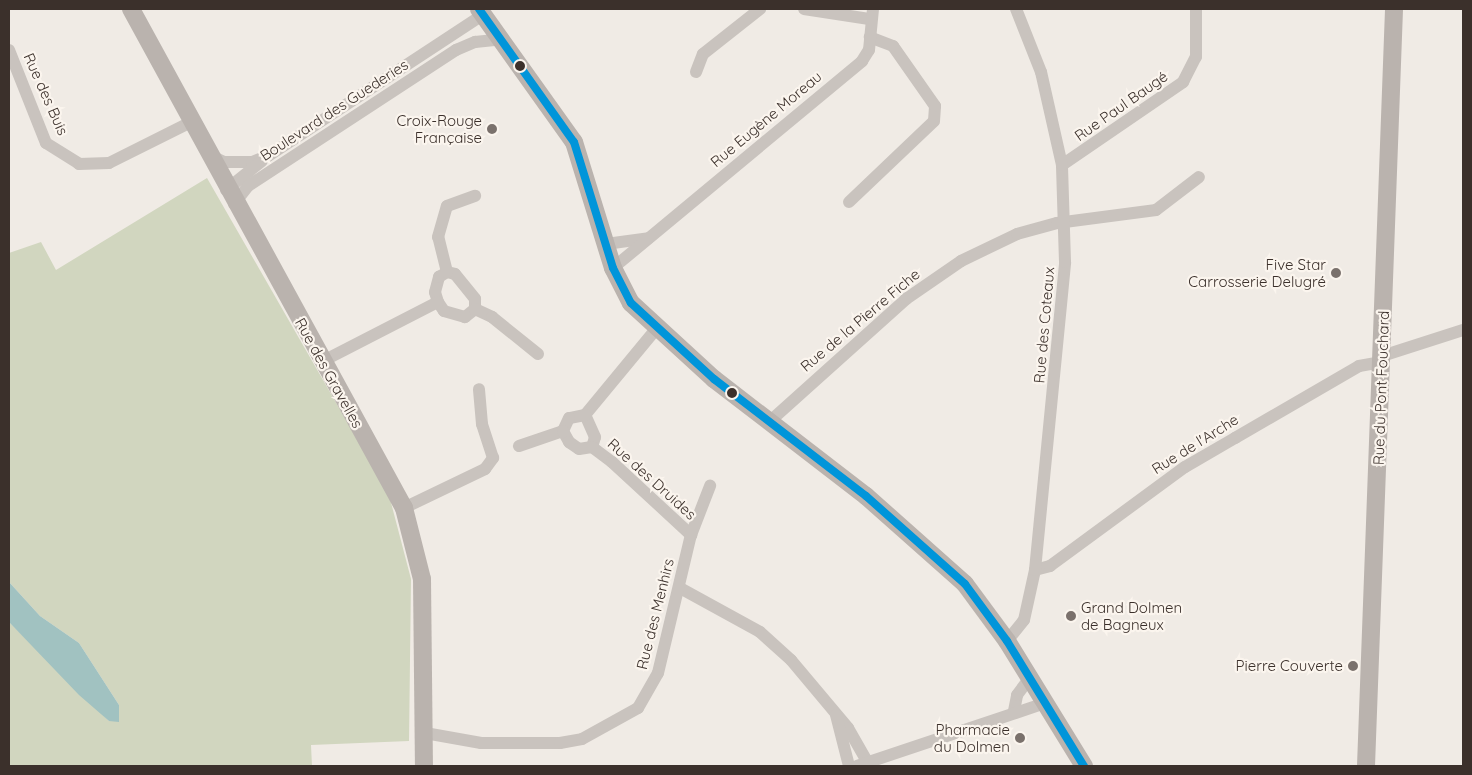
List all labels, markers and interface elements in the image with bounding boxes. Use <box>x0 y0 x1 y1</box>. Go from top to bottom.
street label: Rue des Buis <box>20 50 72 138</box>
street label: Boulevard des Guederies <box>257 55 411 165</box>
unlabelled marker <box>515 61 525 71</box>
street label: Rue Eugène Moreau <box>707 67 825 171</box>
street label: Rue Paul Baugé <box>1071 67 1171 145</box>
place label: Croix-Rouge Française <box>396 111 482 146</box>
marker: Croix-Rouge Française <box>486 123 498 135</box>
place label: Five Star Carrosserie Delugré <box>1188 255 1326 290</box>
street label: Rue de la Pierre Fiche <box>797 265 923 375</box>
street label: Rue des Coteaux <box>1030 266 1058 384</box>
marker: Five Star Carrosserie Delugré <box>1330 267 1342 279</box>
street label: Rue du Pont Fouchard <box>1369 311 1393 465</box>
street label: Rue des Gravelles <box>291 315 367 431</box>
unlabelled marker <box>727 388 737 398</box>
street label: Rue de l'Arche <box>1148 410 1242 478</box>
street label: Rue des Druides <box>604 435 700 523</box>
street label: Rue des Menhirs <box>633 557 677 671</box>
place label: Grand Dolmen de Bagneux <box>1081 598 1182 633</box>
marker: Grand Dolmen de Bagneux <box>1065 610 1077 622</box>
place label: Pierre Couverte <box>1236 657 1343 675</box>
marker: Pierre Couverte <box>1347 660 1359 672</box>
place label: Pharmacie du Dolmen <box>934 720 1010 755</box>
marker: Pharmacie du Dolmen <box>1014 732 1026 744</box>

